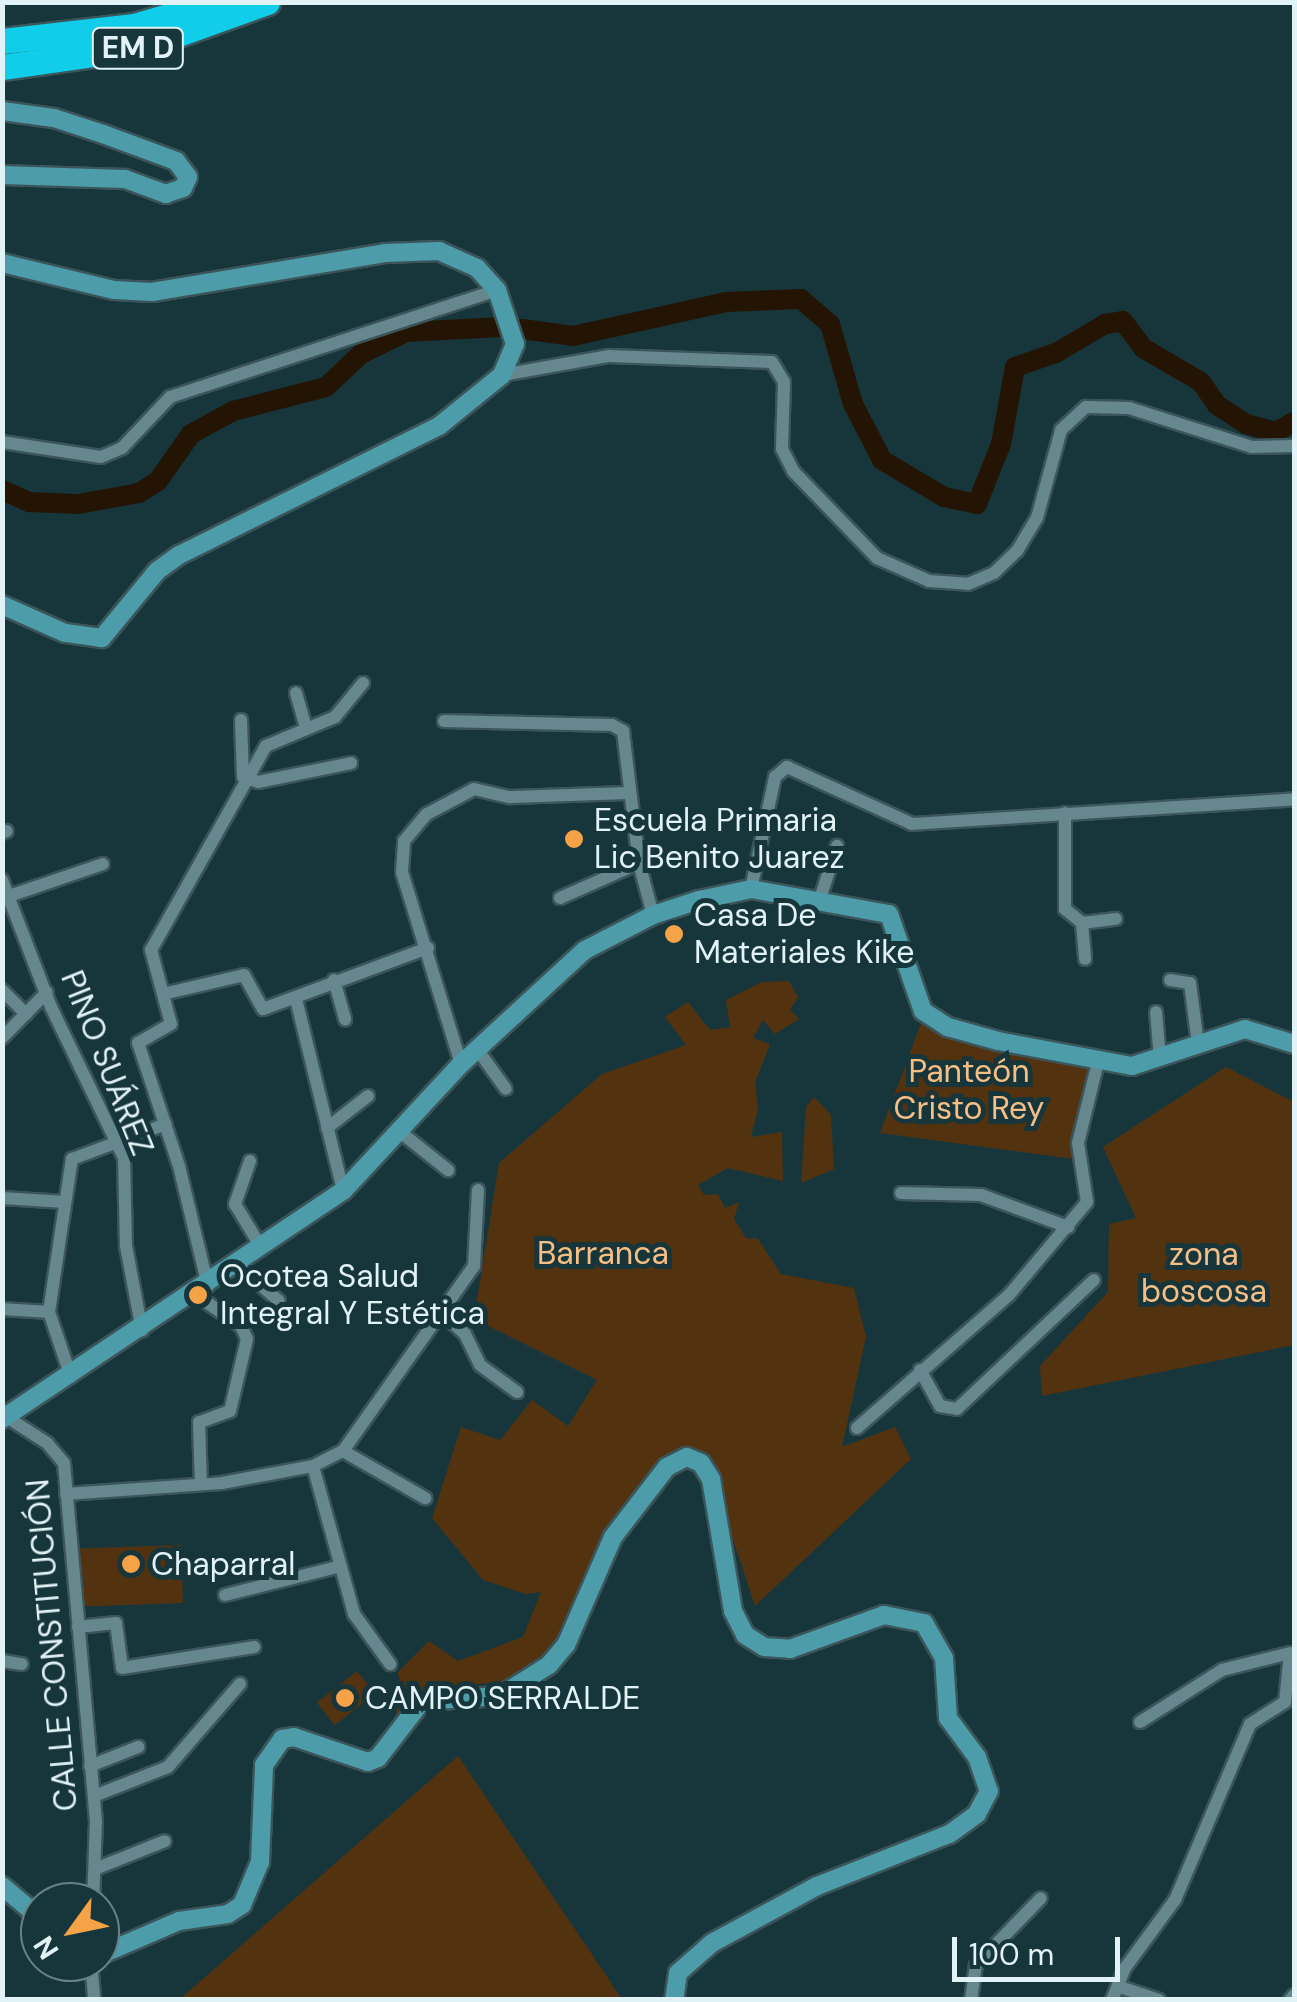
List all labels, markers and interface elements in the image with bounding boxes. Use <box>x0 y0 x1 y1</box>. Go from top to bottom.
road number: EM D <box>90 23 186 73</box>
place label: Escuela Primaria Lic Benito Juarez <box>594 802 844 877</box>
marker: Escuela Primaria Lic Benito Juarez <box>563 828 585 850</box>
place label: Casa De Materiales Kike <box>694 897 914 972</box>
marker: Casa De Materiales Kike <box>663 923 685 945</box>
street label: PINO SUÁREZ <box>53 965 161 1161</box>
park label: Panteón Cristo Rey <box>894 1053 1044 1128</box>
park label: Barranca <box>537 1234 669 1272</box>
park label: zona boscosa <box>1141 1236 1267 1311</box>
place label: Ocotea Salud Integral Y Estética <box>220 1258 485 1333</box>
marker: Ocotea Salud Integral Y Estética <box>185 1282 211 1308</box>
street label: CALLE CONSTITUCIÓN <box>18 1477 86 1813</box>
place label: Chaparral <box>151 1545 295 1583</box>
marker: Chaparral <box>120 1553 142 1575</box>
place label: CAMPO SERRALDE <box>365 1679 640 1717</box>
marker: CAMPO SERRALDE <box>334 1687 356 1709</box>
north arrow <box>20 1882 120 1982</box>
scale bar <box>957 1917 1124 1979</box>
text: N <box>25 1929 67 1966</box>
text: 100 m <box>969 1935 1054 1974</box>

